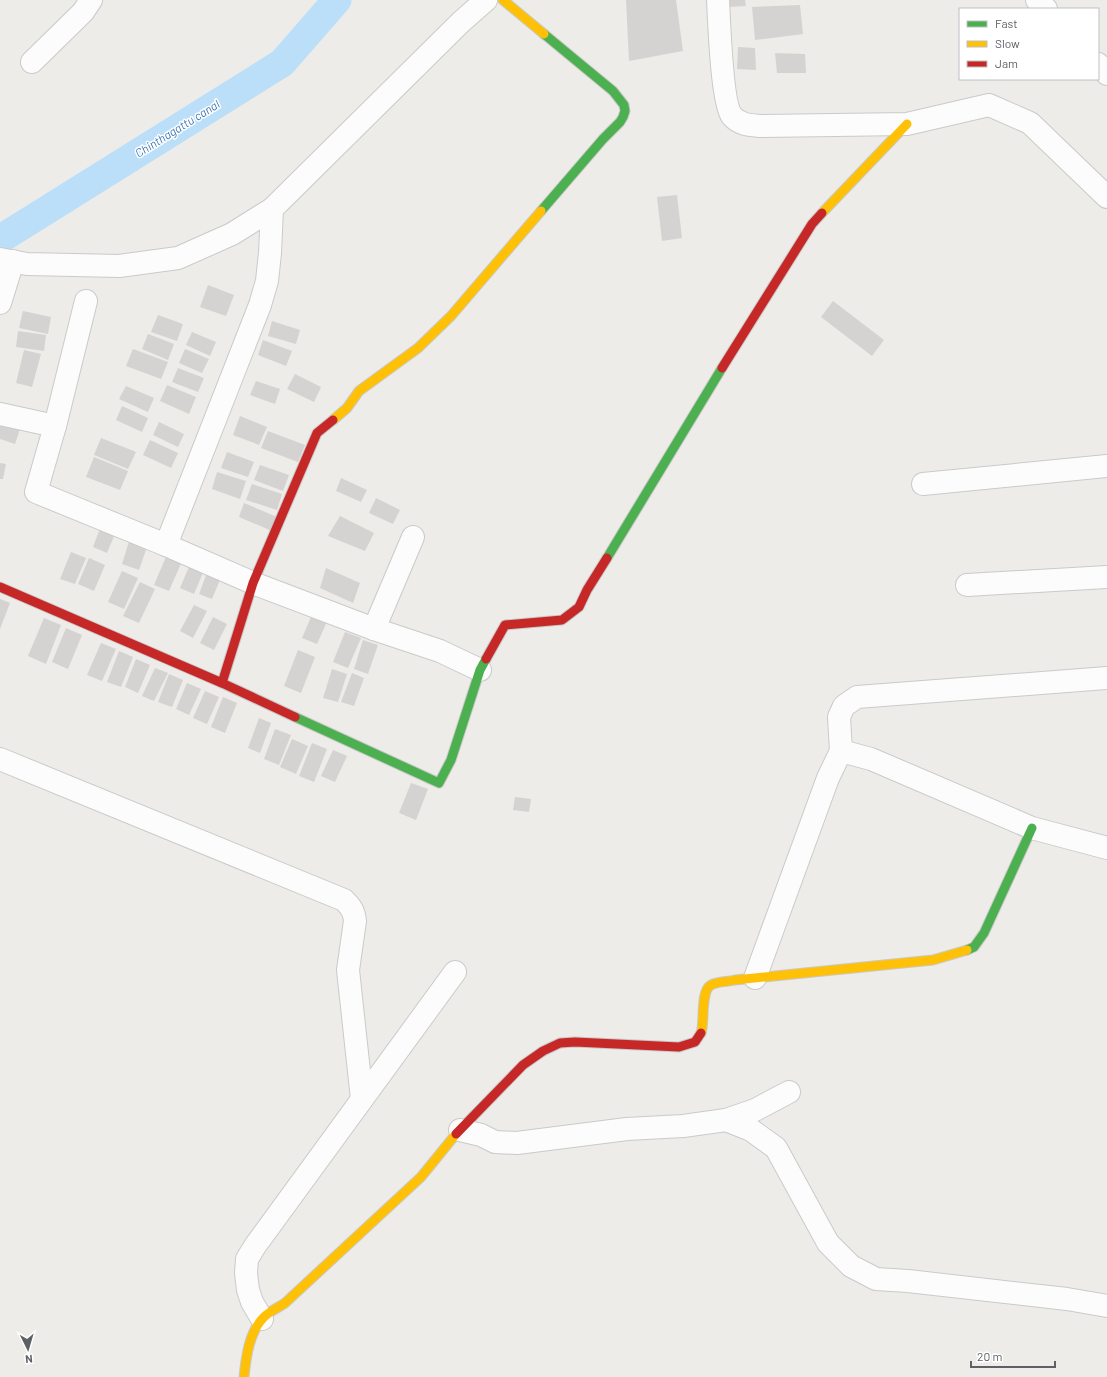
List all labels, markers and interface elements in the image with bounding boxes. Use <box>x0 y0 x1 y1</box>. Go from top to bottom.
legend <box>959 8 1099 80</box>
text: Fast <box>995 16 1018 30</box>
text: Slow <box>995 36 1020 50</box>
text: Jam <box>995 56 1018 70</box>
water label: Chinthagattu canal <box>132 96 222 160</box>
north arrow <box>8 1329 48 1369</box>
scale bar <box>971 1343 1055 1369</box>
text: 20 m <box>977 1349 1003 1363</box>
text: N <box>25 1353 33 1366</box>

